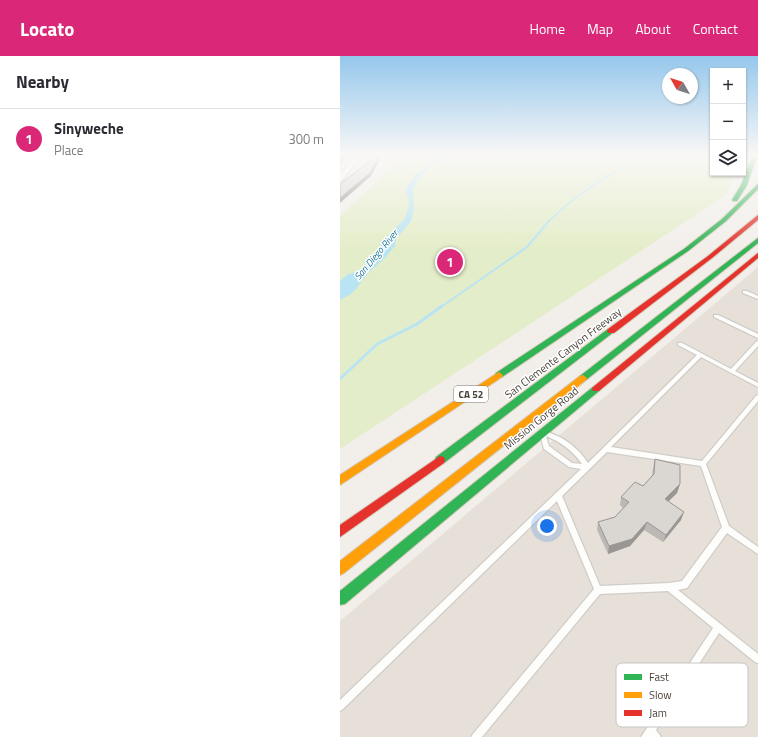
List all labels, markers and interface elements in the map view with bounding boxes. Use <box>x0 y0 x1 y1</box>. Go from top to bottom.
text: Locato <box>20 14 74 43</box>
text: Home <box>530 18 565 39</box>
text: Map <box>587 18 613 39</box>
text: About <box>635 18 671 39</box>
text: Contact <box>693 18 738 39</box>
north arrow <box>662 68 698 104</box>
map controls <box>710 68 746 176</box>
button: + <box>710 68 746 104</box>
text: Nearby <box>16 69 69 95</box>
button: − <box>710 104 746 140</box>
text: Sinyweche <box>54 117 124 140</box>
text: 1 <box>25 129 33 149</box>
text: 300 m <box>288 129 324 149</box>
text: Place <box>54 140 83 160</box>
button: layers <box>710 140 746 176</box>
water label: San Diego River <box>350 225 403 283</box>
pin: 1 <box>437 247 463 277</box>
street label: San Clemente Canyon Freeway <box>501 303 625 402</box>
street label: Mission Gorge Road <box>500 383 582 453</box>
road number: CA 52 <box>454 386 488 402</box>
your location <box>537 516 557 536</box>
legend <box>616 663 748 727</box>
text: Fast <box>649 669 669 685</box>
text: Slow <box>649 687 672 703</box>
text: Jam <box>649 705 667 721</box>

